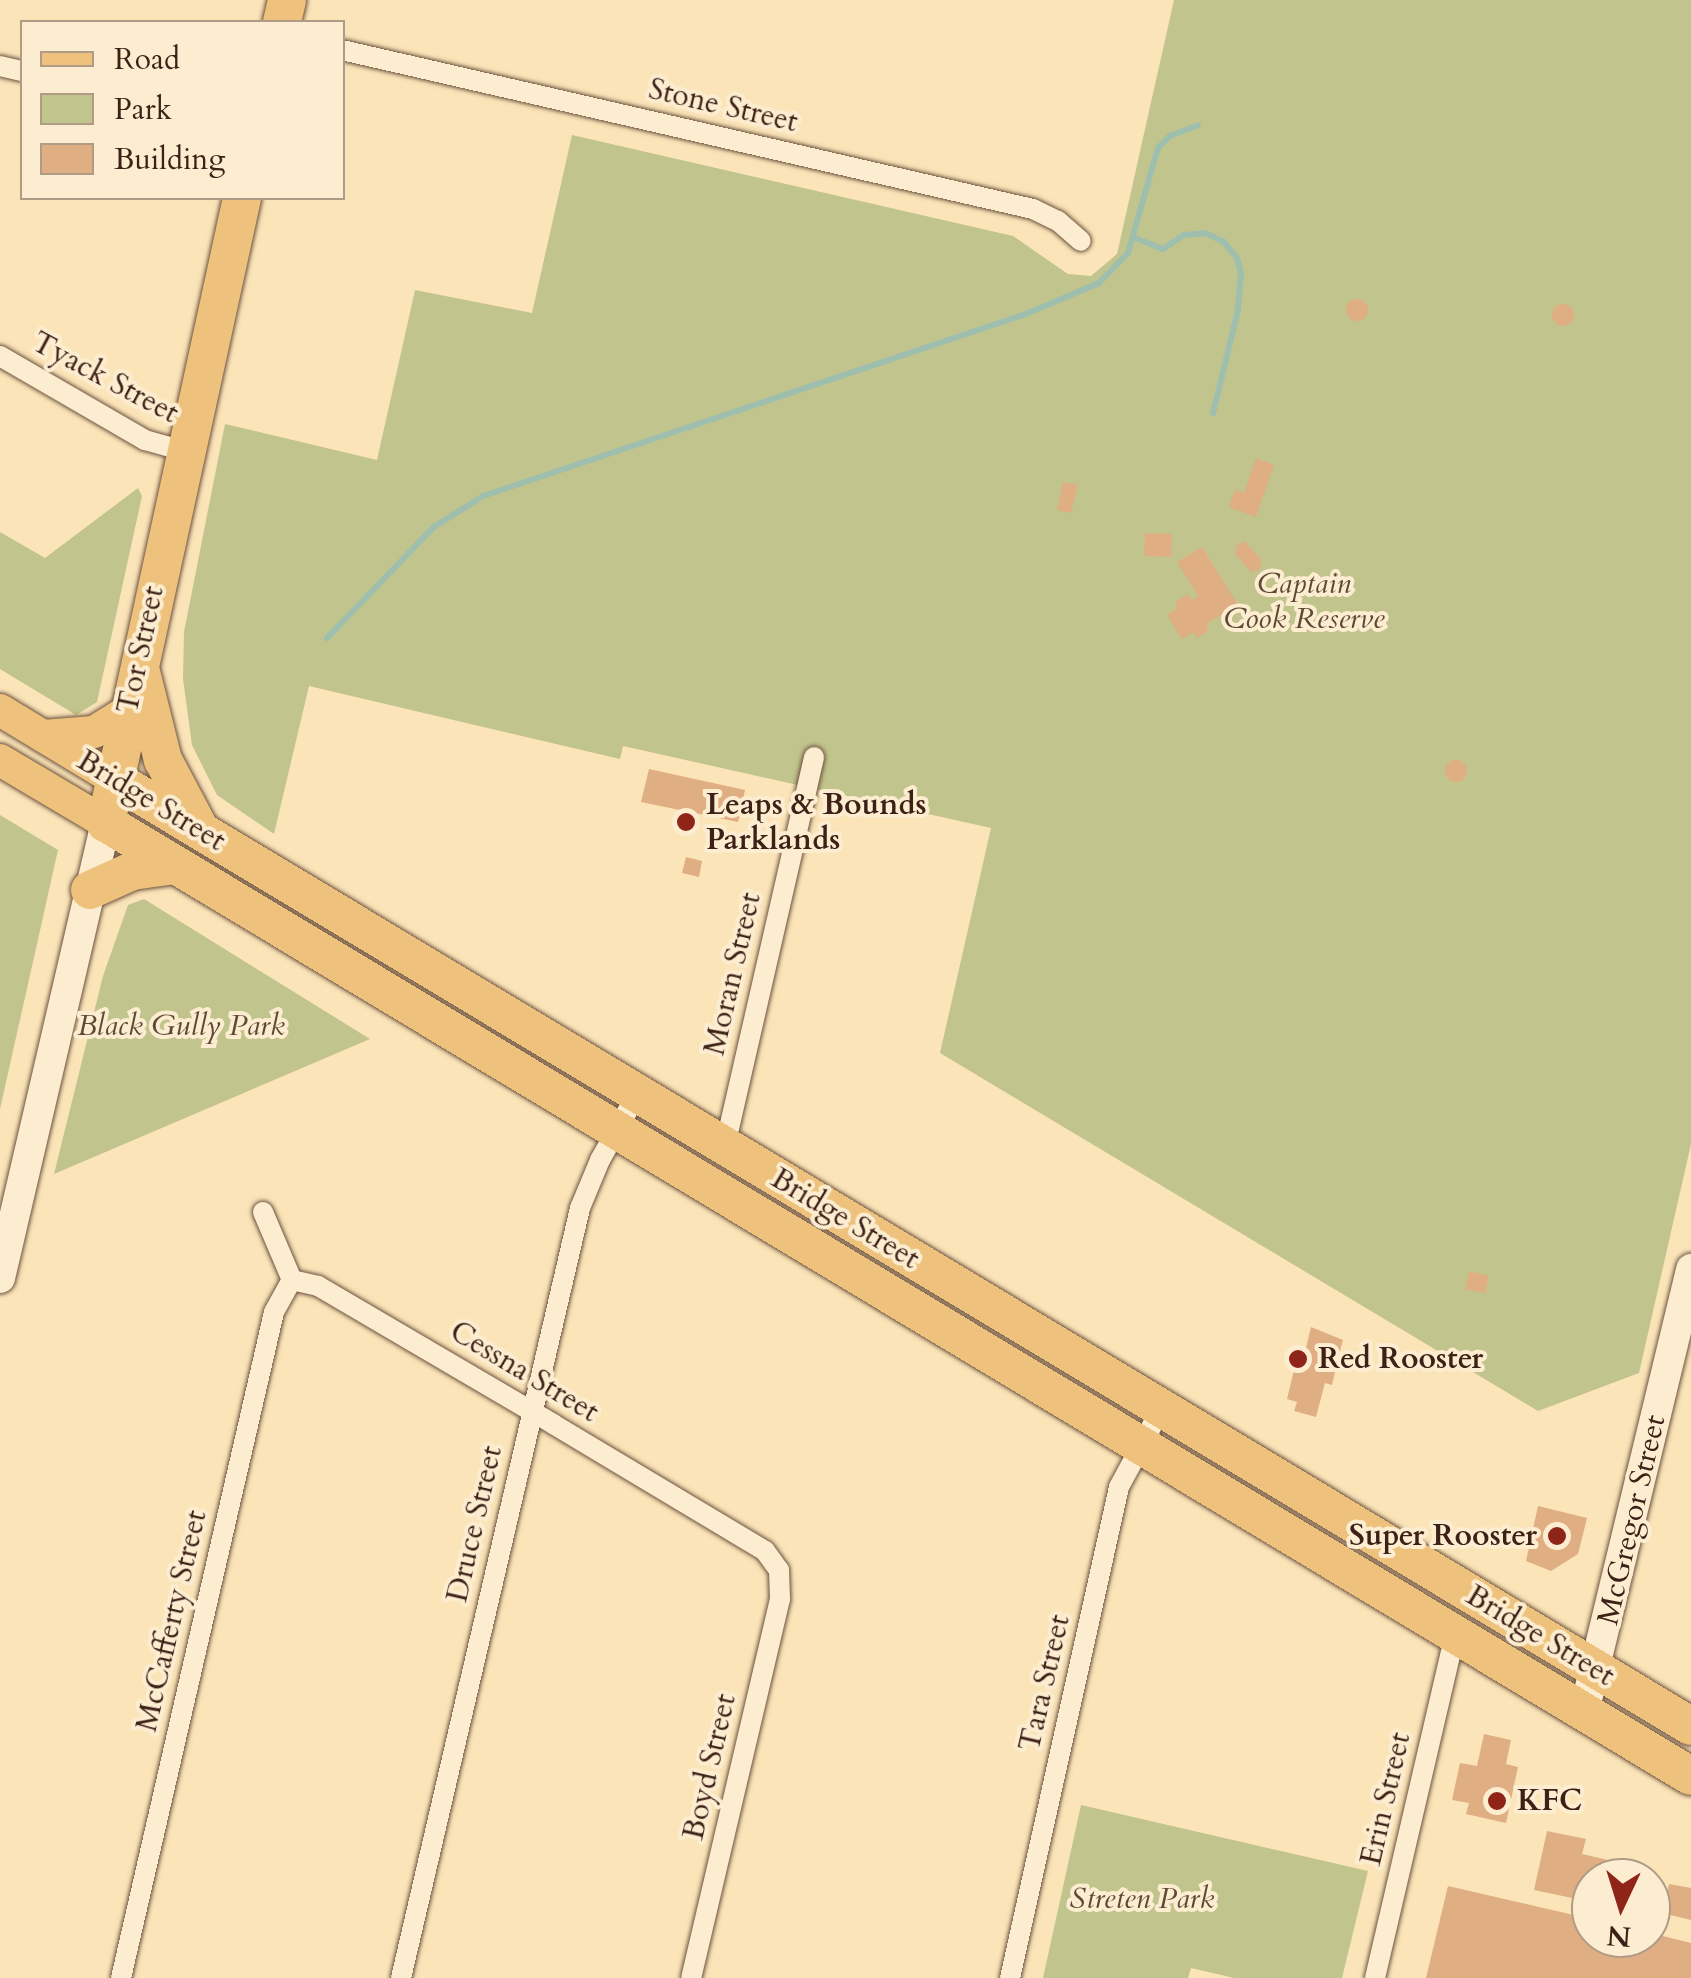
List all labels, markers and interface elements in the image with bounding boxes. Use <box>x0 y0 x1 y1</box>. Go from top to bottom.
legend <box>20 20 345 200</box>
text: Road <box>114 39 180 80</box>
street label: Stone Street <box>645 71 801 141</box>
text: Park <box>114 89 172 130</box>
text: Building <box>114 139 225 180</box>
street label: Tyack Street <box>26 324 184 432</box>
park label: Captain Cook Reserve <box>1223 566 1385 636</box>
street label: Tor Street <box>110 583 172 717</box>
street label: Bridge Street <box>70 743 232 859</box>
place label: Leaps & Bounds Parklands <box>706 787 927 858</box>
marker: Leaps & Bounds Parklands <box>675 811 697 833</box>
street label: Moran Street <box>697 889 769 1059</box>
park label: Black Gully Park <box>77 1008 285 1044</box>
street label: Bridge Street <box>764 1161 926 1277</box>
street label: Cessna Street <box>443 1314 605 1430</box>
place label: Red Rooster <box>1318 1341 1483 1377</box>
marker: Red Rooster <box>1287 1348 1309 1370</box>
street label: McGregor Street <box>1590 1411 1674 1629</box>
street label: Druce Street <box>440 1442 510 1606</box>
street label: McCafferty Street <box>129 1507 215 1735</box>
place label: Super Rooster <box>1349 1518 1537 1554</box>
marker: Super Rooster <box>1546 1525 1568 1547</box>
street label: Bridge Street <box>1459 1578 1621 1694</box>
street label: Tara Street <box>1012 1611 1078 1755</box>
street label: Boyd Street <box>676 1691 744 1843</box>
street label: Erin Street <box>1353 1729 1419 1869</box>
place label: KFC <box>1517 1783 1582 1819</box>
marker: KFC <box>1486 1790 1508 1812</box>
north arrow <box>1571 1858 1671 1958</box>
park label: Streten Park <box>1070 1881 1214 1917</box>
text: N <box>1606 1916 1632 1956</box>

